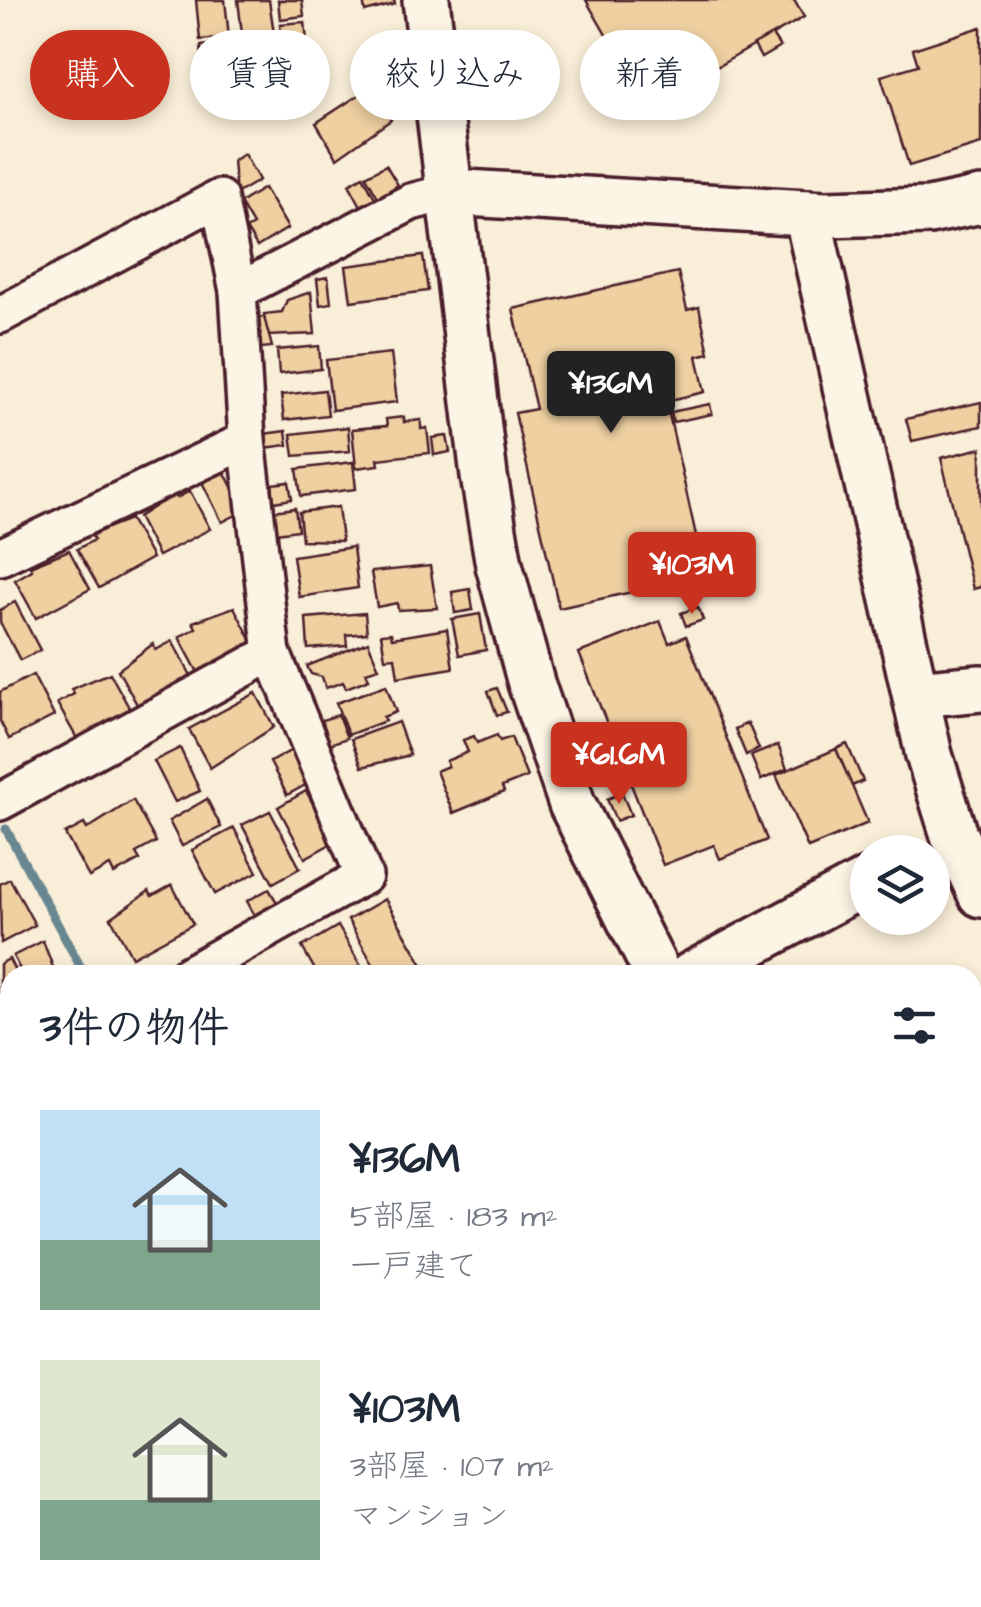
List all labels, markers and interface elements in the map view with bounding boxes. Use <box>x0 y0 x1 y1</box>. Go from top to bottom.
chip: 購入 <box>30 30 170 120</box>
chip: 賃貸 <box>190 30 330 120</box>
chip: 絞り込み <box>350 30 560 120</box>
chip: 新着 <box>580 30 720 120</box>
pin: ¥136M <box>541 351 681 436</box>
text: ¥136M <box>569 361 653 406</box>
pin: ¥103M <box>622 532 762 617</box>
text: ¥103M <box>650 542 734 587</box>
pin: ¥61.6M <box>538 722 700 807</box>
text: ¥61.6M <box>573 732 665 777</box>
map controls <box>850 835 950 935</box>
button: layers <box>850 835 950 935</box>
icon: filters <box>887 998 942 1053</box>
text: 3件の物件 <box>40 1000 229 1058</box>
text: ¥136M <box>350 1131 460 1189</box>
icon: home <box>120 1150 240 1270</box>
text: 5部屋 · 183 m² <box>350 1194 558 1239</box>
text: 一戸建て <box>350 1244 478 1289</box>
text: ¥103M <box>350 1381 460 1439</box>
icon: home <box>120 1400 240 1520</box>
text: 3部屋 · 107 m² <box>350 1444 554 1489</box>
text: マンション <box>350 1494 509 1539</box>

